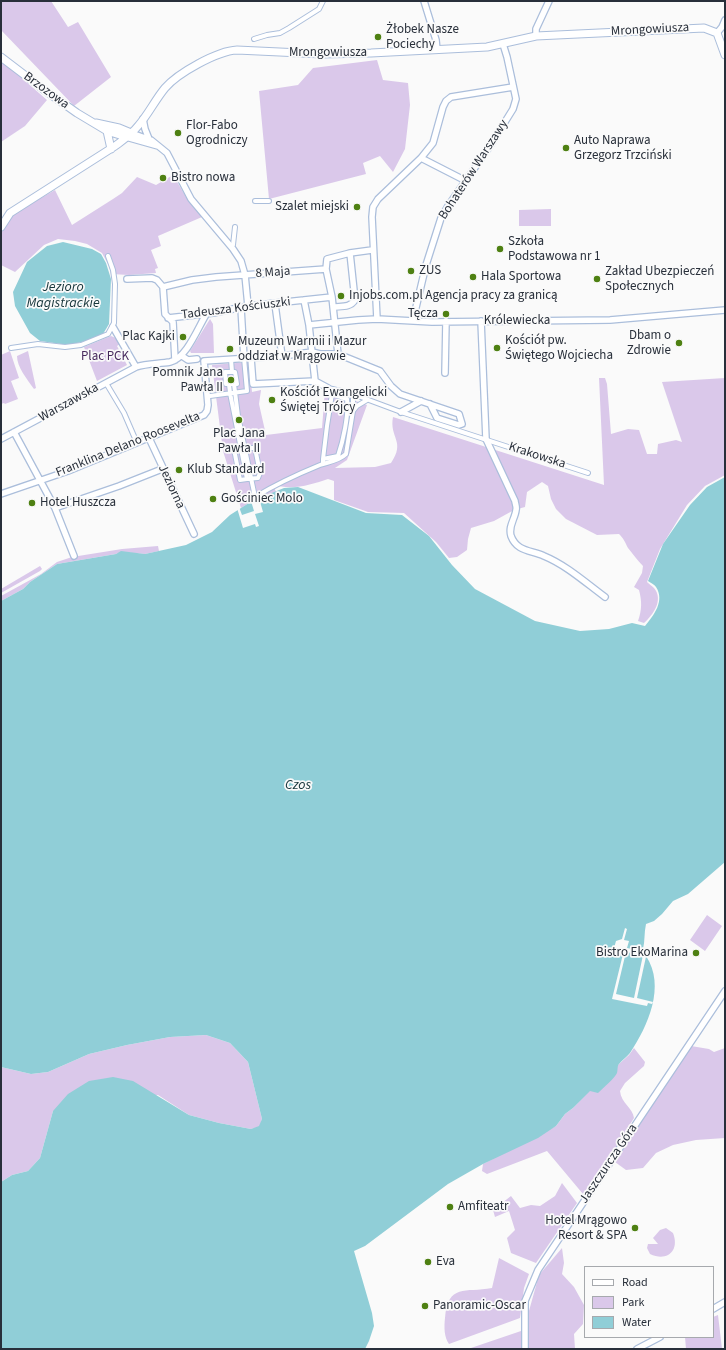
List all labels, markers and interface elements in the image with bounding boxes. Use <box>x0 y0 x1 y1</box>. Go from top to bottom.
street label: Mrongowiusza <box>611 20 689 40</box>
place label: Żłobek Nasze Pociechy <box>386 22 459 53</box>
marker: Żłobek Nasze Pociechy <box>373 32 383 42</box>
street label: Mrongowiusza <box>289 45 367 61</box>
street label: Brzozowa <box>20 69 72 113</box>
street label: Bohaterów Warszawy <box>436 117 512 223</box>
place label: Flor-Fabo Ogrodniczy <box>186 118 248 149</box>
marker: Flor-Fabo Ogrodniczy <box>173 128 183 138</box>
place label: Auto Naprawa Grzegorz Trzciński <box>574 133 672 164</box>
marker: Auto Naprawa Grzegorz Trzciński <box>561 143 571 153</box>
place label: Bistro nowa <box>171 170 235 186</box>
marker: Bistro nowa <box>158 173 168 183</box>
place label: Szalet miejski <box>275 199 349 215</box>
marker: Szalet miejski <box>352 202 362 212</box>
place label: Szkoła Podstawowa nr 1 <box>508 234 601 265</box>
marker: Szkoła Podstawowa nr 1 <box>495 244 505 254</box>
place label: ZUS <box>419 263 441 279</box>
street label: 8 Maja <box>255 264 291 282</box>
place label: Zakład Ubezpieczeń Społecznych <box>605 264 714 295</box>
marker: ZUS <box>406 266 416 276</box>
place label: Hala Sportowa <box>481 269 561 285</box>
marker: Hala Sportowa <box>468 272 478 282</box>
marker: Zakład Ubezpieczeń Społecznych <box>592 274 602 284</box>
water label: Jezioro Magistrackie <box>26 280 100 312</box>
place label: Injobs.com.pl Agencja pracy za granicą <box>349 288 558 304</box>
marker: Injobs.com.pl Agencja pracy za granicą <box>336 291 346 301</box>
street label: Tadeusza Kościuszki <box>181 295 291 323</box>
place label: Tęcza <box>408 306 438 322</box>
marker: Tęcza <box>441 309 451 319</box>
street label: Królewiecka <box>484 313 550 329</box>
place label: Dbam o Zdrowie <box>627 328 671 359</box>
place label: Plac Kajki <box>122 329 175 345</box>
marker: Plac Kajki <box>178 332 188 342</box>
place label: Kościół pw. Świętego Wojciecha <box>505 333 613 364</box>
place label: Muzeum Warmii i Mazur oddział w Mrągowie <box>238 334 366 365</box>
marker: Dbam o Zdrowie <box>674 338 684 348</box>
marker: Kościół pw. Świętego Wojciecha <box>492 343 502 353</box>
marker: Muzeum Warmii i Mazur oddział w Mrągowie <box>225 344 235 354</box>
park label: Plac PCK <box>81 349 129 365</box>
place label: Pomnik Jana Pawła II <box>152 365 223 396</box>
marker: Pomnik Jana Pawła II <box>226 375 236 385</box>
street label: Warszawska <box>36 380 102 426</box>
place label: Kościół Ewangelicki Świętej Trójcy <box>280 385 387 416</box>
marker: Kościół Ewangelicki Świętej Trójcy <box>267 395 277 405</box>
street label: Franklina Delano Roosevelta <box>54 409 202 481</box>
marker: Plac Jana Pawła II <box>234 415 244 425</box>
place label: Plac Jana Pawła II <box>213 426 265 457</box>
street label: Krakowska <box>506 439 568 473</box>
place label: Klub Standard <box>187 462 264 478</box>
street label: Jeziorna <box>154 463 188 511</box>
marker: Klub Standard <box>174 465 184 475</box>
place label: Gościniec Molo <box>221 491 303 507</box>
marker: Gościniec Molo <box>208 494 218 504</box>
place label: Hotel Huszcza <box>40 495 116 511</box>
marker: Hotel Huszcza <box>27 498 37 508</box>
water label: Czos <box>285 778 311 794</box>
place label: Bistro EkoMarina <box>596 945 688 961</box>
marker: Bistro EkoMarina <box>691 948 701 958</box>
street label: Jaszczurcza Góra <box>577 1121 641 1207</box>
place label: Amfiteatr <box>458 1199 509 1215</box>
marker: Amfiteatr <box>445 1202 455 1212</box>
place label: Hotel Mrągowo Resort & SPA <box>545 1213 627 1244</box>
marker: Hotel Mrągowo Resort & SPA <box>630 1223 640 1233</box>
place label: Eva <box>436 1254 455 1270</box>
marker: Eva <box>423 1257 433 1267</box>
legend <box>584 1266 714 1338</box>
text: Road <box>622 1274 648 1291</box>
text: Park <box>622 1294 644 1311</box>
place label: Panoramic-Oscar <box>433 1298 526 1314</box>
marker: Panoramic-Oscar <box>420 1301 430 1311</box>
text: Water <box>622 1314 651 1331</box>

